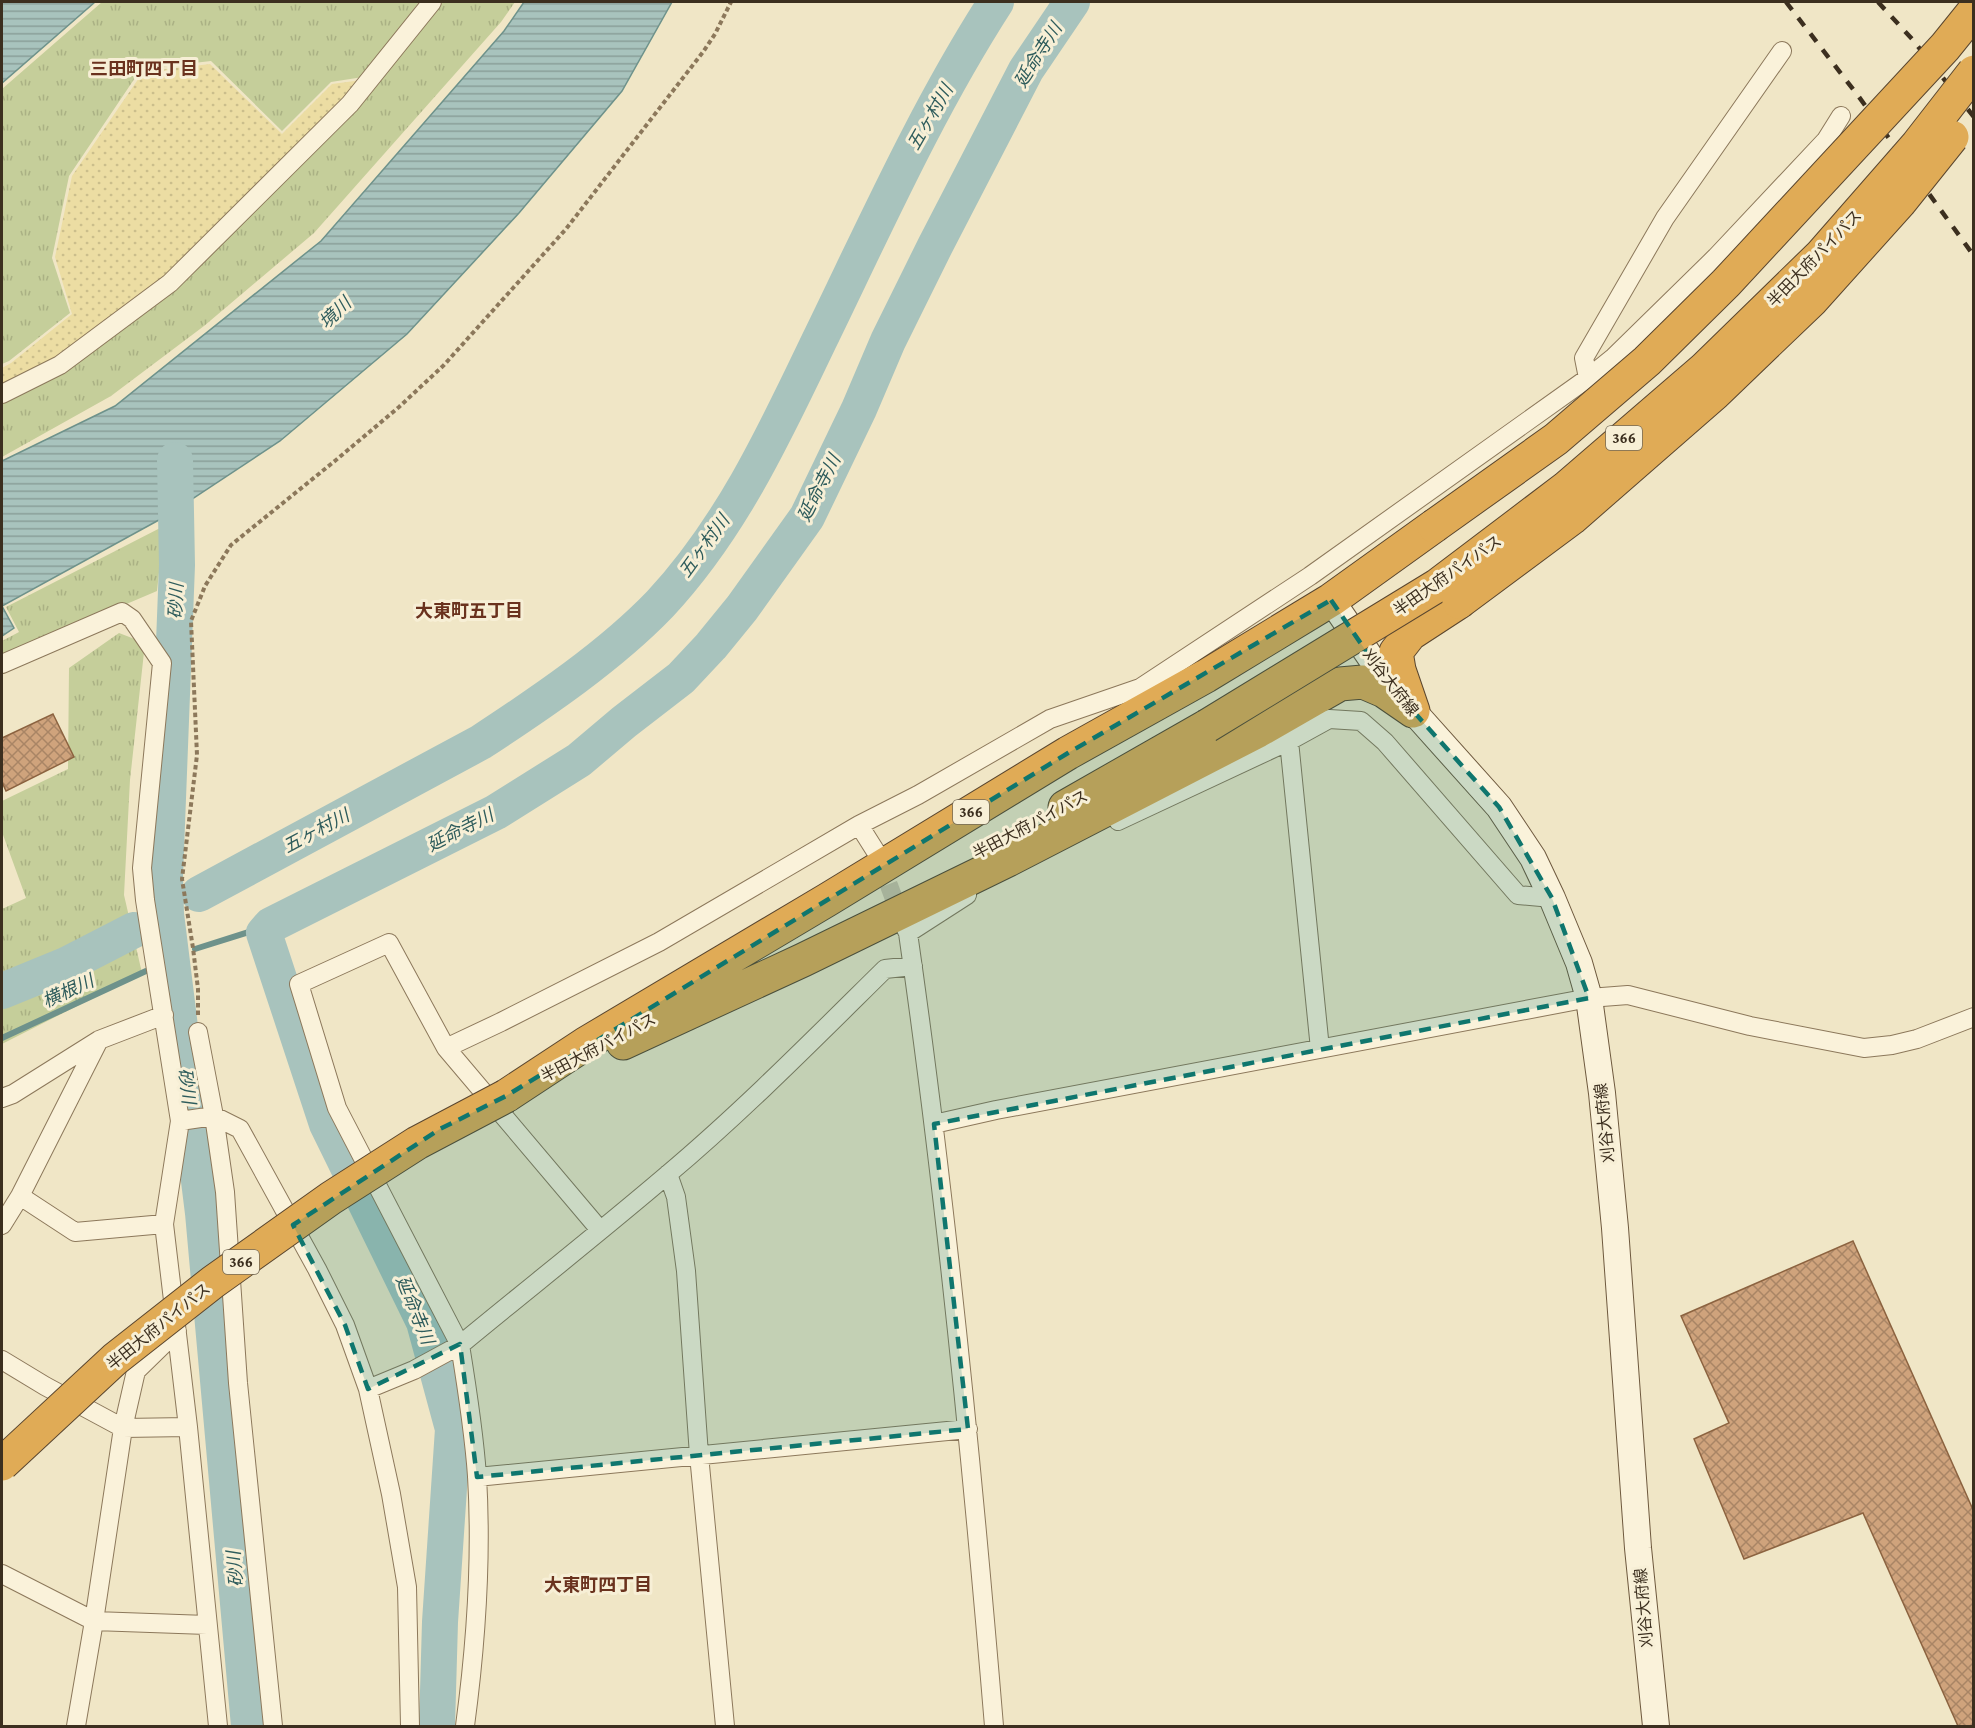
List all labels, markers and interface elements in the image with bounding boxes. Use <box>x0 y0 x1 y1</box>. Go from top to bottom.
water label: 延命寺川 <box>1010 17 1067 91</box>
district label: 三田町四丁目 <box>90 59 198 79</box>
water label: 五ヶ村川 <box>903 79 958 153</box>
street label: 半田大府パイパス <box>1764 207 1865 310</box>
water label: 境川 <box>315 292 356 333</box>
road number: 366 <box>1606 426 1642 450</box>
water label: 延命寺川 <box>794 450 845 525</box>
water label: 五ヶ村川 <box>675 509 734 581</box>
street label: 半田大府パイパス <box>1390 532 1504 619</box>
water label: 砂川 <box>165 581 187 619</box>
district label: 大東町五丁目 <box>415 601 523 621</box>
street label: 刈谷大府線 <box>1359 646 1422 719</box>
street label: 半田大府パイパス <box>970 787 1091 862</box>
road number: 366 <box>953 800 989 824</box>
water label: 五ヶ村川 <box>280 804 354 857</box>
water label: 延命寺川 <box>423 804 498 855</box>
water label: 横根川 <box>39 970 99 1011</box>
street label: 半田大府パイパス <box>538 1010 659 1085</box>
water label: 砂川 <box>175 1067 199 1107</box>
street label: 刈谷大府線 <box>1592 1082 1617 1164</box>
road number: 366 <box>223 1250 259 1274</box>
water label: 延命寺川 <box>392 1273 439 1349</box>
street label: 半田大府パイパス <box>103 1280 213 1373</box>
water label: 砂川 <box>223 1548 247 1588</box>
street label: 刈谷大府線 <box>1632 1567 1655 1649</box>
district label: 大東町四丁目 <box>544 1575 652 1595</box>

